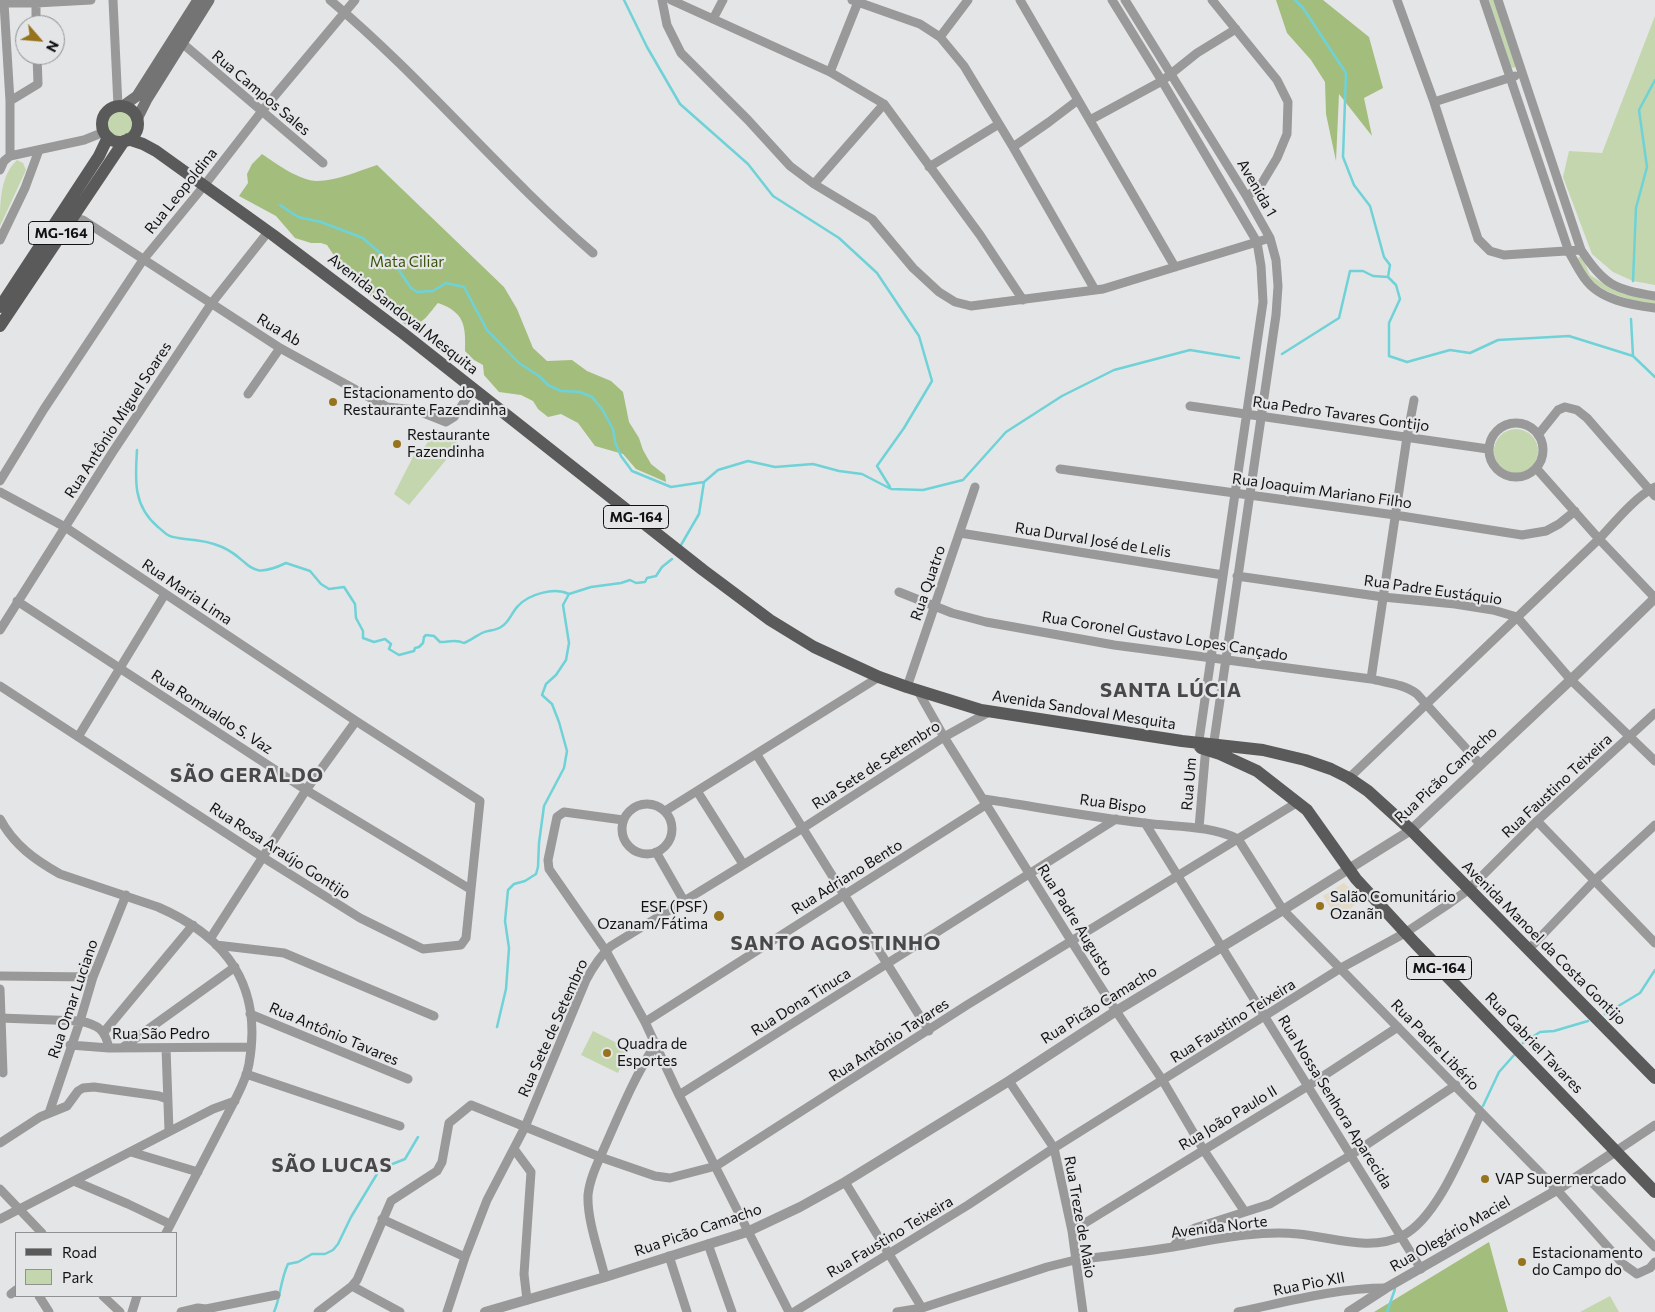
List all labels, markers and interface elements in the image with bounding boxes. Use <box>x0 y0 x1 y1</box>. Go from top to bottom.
north arrow <box>15 15 65 65</box>
text: N <box>43 38 63 55</box>
street label: Rua Campos Sales <box>208 47 314 139</box>
street label: Rua Leopoldina <box>141 144 221 238</box>
street label: Avenida 1 <box>1233 156 1281 220</box>
road number: MG-164 <box>28 222 94 244</box>
street label: Avenida Sandoval Mesquita <box>324 250 482 378</box>
park label: Mata Ciliar <box>370 253 444 271</box>
street label: Rua Ab <box>254 310 304 350</box>
street label: Rua Antônio Miguel Soares <box>61 338 175 502</box>
place label: Estacionamento do Restaurante Fazendinha <box>343 384 506 419</box>
street label: Rua Pedro Tavares Gontijo <box>1251 393 1431 435</box>
marker: Estacionamento do Restaurante Fazendinha <box>327 396 339 408</box>
place label: Restaurante Fazendinha <box>407 426 490 461</box>
marker: Restaurante Fazendinha <box>391 438 403 450</box>
street label: Rua Joaquim Mariano Filho <box>1231 469 1413 513</box>
road number: MG-164 <box>604 506 668 528</box>
street label: Rua Durval José de Lelis <box>1014 519 1172 561</box>
street label: Rua Quatro <box>907 543 949 623</box>
street label: Rua Maria Lima <box>138 555 236 629</box>
street label: Rua Padre Eustáquio <box>1363 571 1503 609</box>
street label: Rua Coronel Gustavo Lopes Cançado <box>1041 608 1289 664</box>
street label: Rua Romualdo S. Vaz <box>148 666 276 758</box>
district label: SANTA LÚCIA <box>1099 678 1243 702</box>
street label: Avenida Sandoval Mesquita <box>991 687 1177 733</box>
street label: Rua Sete de Setembro <box>809 717 943 813</box>
street label: Rua Picão Camacho <box>1391 723 1501 827</box>
street label: Rua Faustino Teixeira <box>1498 730 1616 842</box>
street label: Rua Um <box>1178 757 1200 811</box>
district label: SÃO GERALDO <box>169 763 325 787</box>
street label: Rua Bispo <box>1078 790 1148 818</box>
street label: Rua Rosa Araújo Gontijo <box>206 799 354 903</box>
street label: Rua Adriano Bento <box>788 836 906 918</box>
street label: Avenida Manoel da Costa Gontijo <box>1458 857 1630 1029</box>
street label: Rua Padre Augusto <box>1033 861 1117 979</box>
place label: Salão Comunitário Ozanãn <box>1330 888 1456 923</box>
place label: ESF (PSF) Ozanam/Fátima <box>597 898 708 933</box>
marker: Salão Comunitário Ozanãn <box>1314 900 1326 912</box>
marker: ESF (PSF) Ozanam/Fátima <box>712 909 726 923</box>
district label: SANTO AGOSTINHO <box>729 931 943 955</box>
street label: Rua Omar Luciano <box>44 937 102 1061</box>
street label: Rua Sete de Setembro <box>514 956 592 1100</box>
road number: MG-164 <box>1406 956 1472 980</box>
street label: Rua Picão Camacho <box>1038 962 1160 1048</box>
street label: Rua Dona Tinuca <box>748 964 854 1040</box>
street label: Rua Faustino Teixeira <box>1167 975 1299 1067</box>
street label: Rua Gabriel Tavares <box>1481 989 1587 1097</box>
street label: Rua Antônio Tavares <box>826 995 952 1085</box>
street label: Rua Padre Libério <box>1387 996 1483 1094</box>
street label: Rua Antônio Tavares <box>266 999 402 1069</box>
street label: Rua Nossa Senhora Aparecida <box>1274 1012 1396 1192</box>
street label: Rua São Pedro <box>112 1025 210 1043</box>
place label: Quadra de Esportes <box>617 1035 687 1070</box>
marker: Quadra de Esportes <box>601 1047 613 1059</box>
street label: Rua João Paulo II <box>1176 1082 1280 1154</box>
district label: SÃO LUCAS <box>270 1153 394 1177</box>
street label: Rua Treze de Maio <box>1060 1155 1100 1279</box>
place label: VAP Supermercado <box>1495 1170 1626 1188</box>
marker: VAP Supermercado <box>1479 1173 1491 1185</box>
street label: Rua Faustino Teixeira <box>824 1192 956 1282</box>
street label: Rua Olegário Maciel <box>1387 1192 1513 1276</box>
street label: Rua Picão Camacho <box>632 1200 764 1260</box>
street label: Avenida Norte <box>1170 1212 1268 1242</box>
legend <box>15 1232 178 1297</box>
text: Road <box>62 1243 97 1261</box>
place label: Estacionamento do Campo do <box>1532 1244 1643 1279</box>
marker: Estacionamento do Campo do <box>1516 1256 1528 1268</box>
text: Park <box>62 1268 93 1286</box>
street label: Rua Pio XII <box>1272 1268 1346 1300</box>

